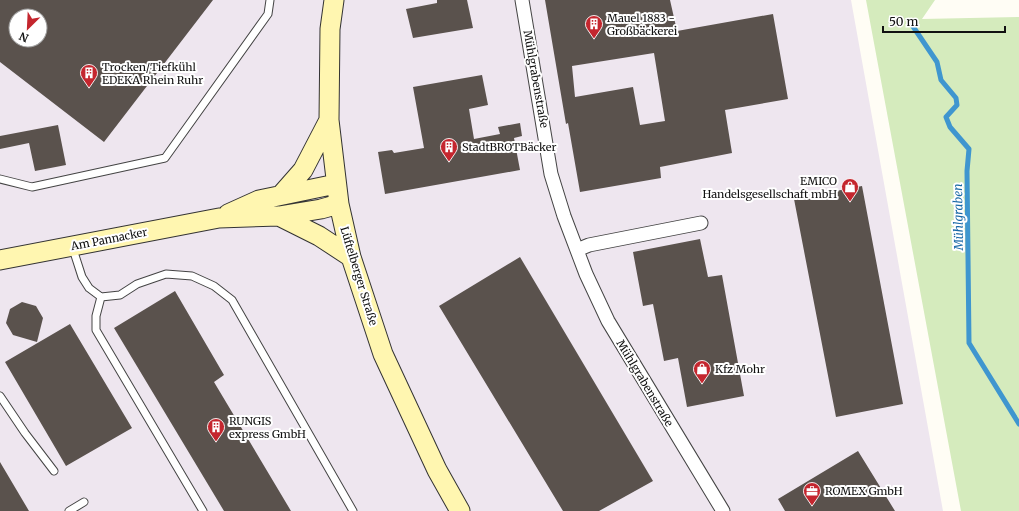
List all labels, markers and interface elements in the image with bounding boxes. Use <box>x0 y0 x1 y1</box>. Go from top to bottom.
north arrow <box>8 8 48 48</box>
scale bar <box>883 8 1005 34</box>
place label: Mauel 1883 - Großbäckerei <box>607 11 678 38</box>
building icon: Mauel 1883 - Großbäckerei <box>584 14 604 39</box>
text: 50 m <box>889 14 918 29</box>
text: N <box>17 29 31 45</box>
street label: Mühlgrabenstraße <box>521 29 552 129</box>
place label: Trocken/Tiefkühl EDEKA Rhein Ruhr <box>102 60 203 87</box>
building icon: Trocken/Tiefkühl EDEKA Rhein Ruhr <box>79 63 99 88</box>
building icon: StadtBROTBäcker <box>439 137 459 162</box>
place label: StadtBROTBäcker <box>462 140 556 154</box>
place label: EMICO Handelsgesellschaft mbH <box>702 174 837 201</box>
shop icon: EMICO Handelsgesellschaft mbH <box>840 177 860 202</box>
water label: Mühlgraben <box>950 183 966 252</box>
street label: Am Pannacker <box>69 225 148 253</box>
street label: Lüftelberger Straße <box>337 225 381 327</box>
street label: Mühlgrabenstraße <box>614 337 677 429</box>
shop icon: Kfz Mohr <box>692 359 712 384</box>
place label: Kfz Mohr <box>715 362 765 376</box>
place label: RUNGIS express GmbH <box>229 414 306 441</box>
building icon: RUNGIS express GmbH <box>206 417 226 442</box>
office icon: ROMEX GmbH <box>802 481 822 506</box>
place label: ROMEX GmbH <box>825 484 903 498</box>

